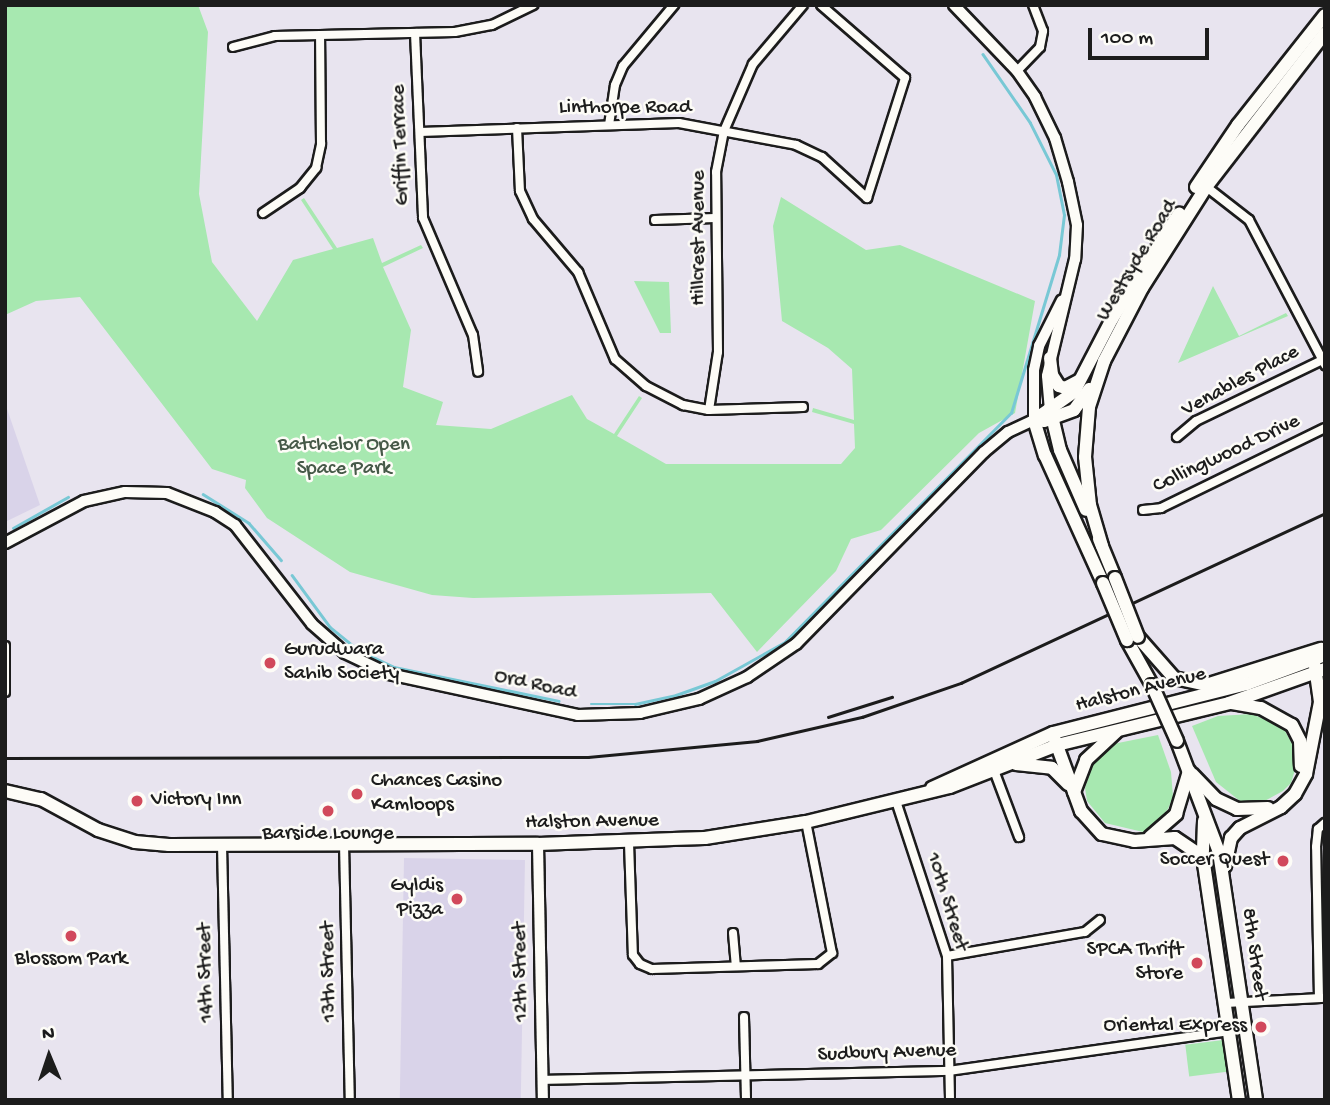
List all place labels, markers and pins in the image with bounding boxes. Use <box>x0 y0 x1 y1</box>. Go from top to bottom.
place label: Gurudwara Sahib Society <box>284 638 399 688</box>
marker: Gurudwara Sahib Society <box>262 655 278 671</box>
place label: Chances Casino Kamloops <box>371 769 502 819</box>
marker: Chances Casino Kamloops <box>349 786 365 802</box>
place label: Victory Inn <box>151 788 242 814</box>
marker: Victory Inn <box>129 793 145 809</box>
marker: Barside Lounge <box>320 803 336 819</box>
place label: Barside Lounge <box>262 822 394 848</box>
place label: Soccer Quest <box>1160 848 1269 874</box>
marker: Soccer Quest <box>1275 853 1291 869</box>
place label: Gyldis Pizza <box>390 874 443 924</box>
marker: Gyldis Pizza <box>449 891 465 907</box>
marker: Blossom Park <box>63 928 79 944</box>
place label: SPCA Thrift Store <box>1087 938 1183 988</box>
place label: Blossom Park <box>15 947 127 973</box>
marker: SPCA Thrift Store <box>1189 955 1205 971</box>
place label: Oriental Express <box>1104 1014 1247 1040</box>
marker: Oriental Express <box>1253 1019 1269 1035</box>

